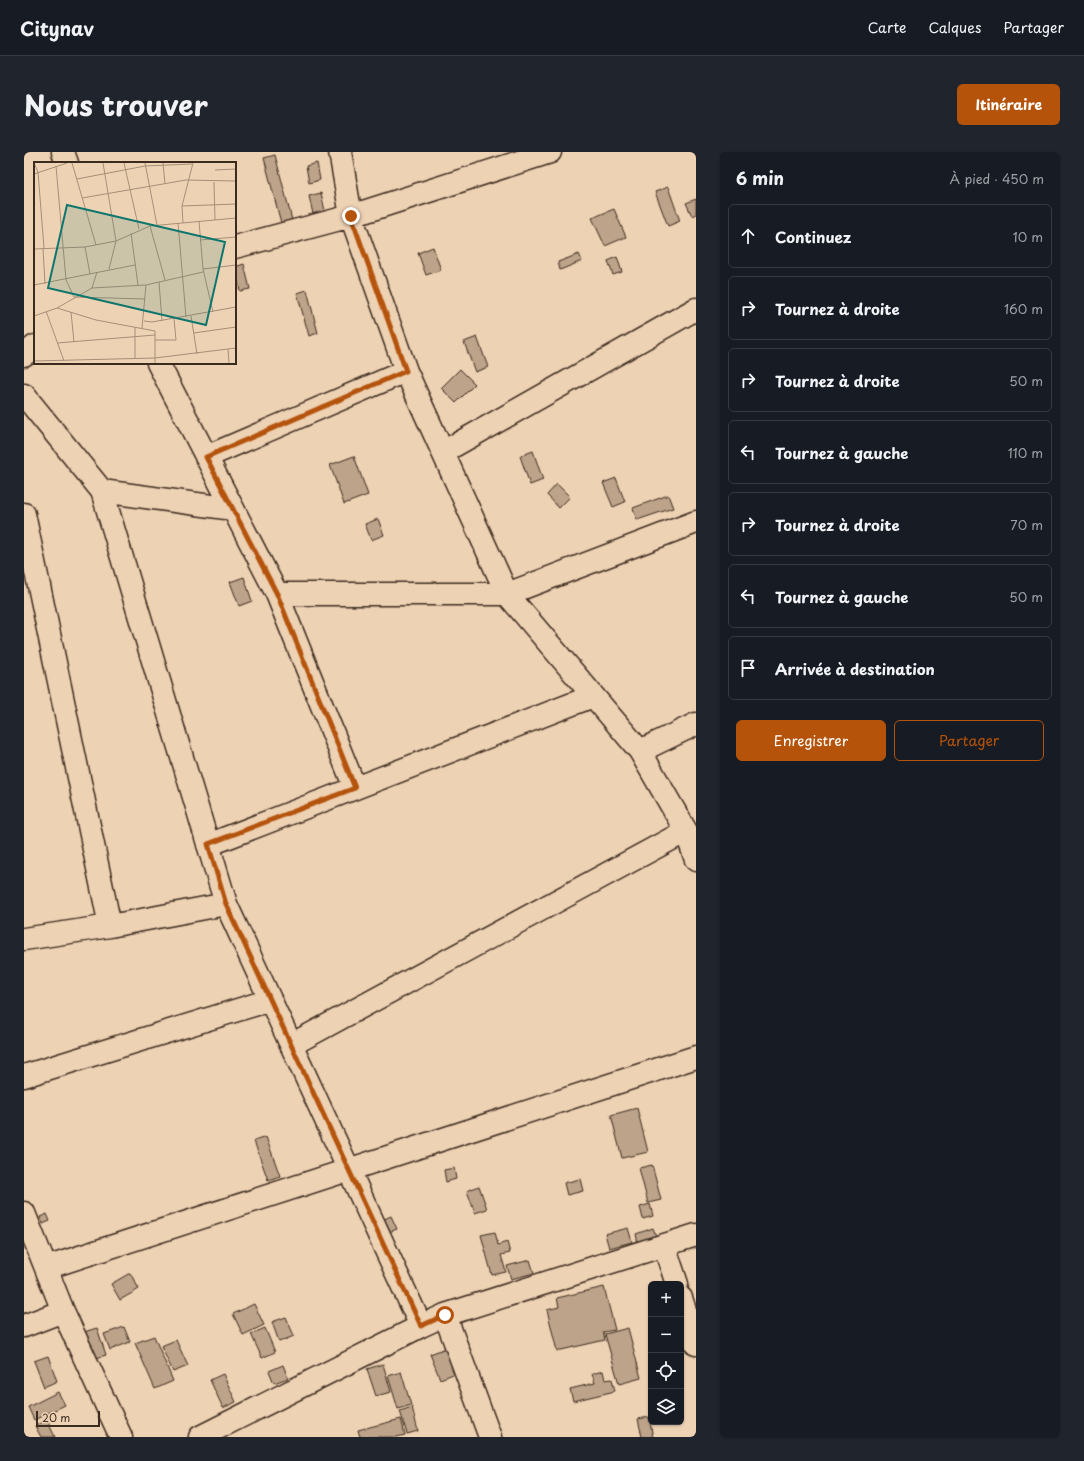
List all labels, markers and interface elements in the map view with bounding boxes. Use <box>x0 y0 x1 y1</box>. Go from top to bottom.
text: Citynav <box>20 14 94 42</box>
text: Carte <box>868 17 907 38</box>
text: Calques <box>929 17 981 38</box>
text: Partager <box>1003 17 1064 38</box>
text: Nous trouver <box>24 83 208 126</box>
button: Itinéraire <box>957 84 1060 125</box>
inset map <box>34 162 236 364</box>
text: 6 min <box>736 165 784 191</box>
text: À pied · 450 m <box>950 169 1044 188</box>
route end <box>342 207 360 225</box>
icon: ahead <box>737 225 759 247</box>
text: Continuez <box>775 225 851 248</box>
text: 10 m <box>1013 227 1043 246</box>
icon: right <box>737 297 759 319</box>
text: Tournez à droite <box>775 297 900 320</box>
text: 160 m <box>1004 299 1043 318</box>
icon: right <box>737 369 759 391</box>
text: Tournez à droite <box>775 369 900 392</box>
text: 50 m <box>1009 371 1043 390</box>
icon: left <box>737 441 759 463</box>
text: Tournez à gauche <box>775 441 909 464</box>
text: 110 m <box>1008 443 1043 462</box>
icon: right <box>737 513 759 535</box>
text: Tournez à droite <box>775 513 900 536</box>
text: 70 m <box>1010 515 1043 534</box>
icon: left <box>737 585 759 607</box>
text: Tournez à gauche <box>775 585 909 608</box>
text: 50 m <box>1009 587 1043 606</box>
icon: arrive <box>737 657 759 679</box>
text: Arrivée à destination <box>775 657 935 680</box>
button: Enregistrer <box>736 720 886 761</box>
button: Partager <box>894 720 1044 761</box>
map controls <box>648 1281 684 1425</box>
button: + <box>648 1281 684 1317</box>
route start <box>436 1306 454 1324</box>
button: − <box>648 1317 684 1353</box>
button: locate <box>648 1353 684 1389</box>
button: layers <box>648 1389 684 1425</box>
scale bar <box>36 1409 100 1428</box>
text: 20 m <box>42 1409 70 1426</box>

